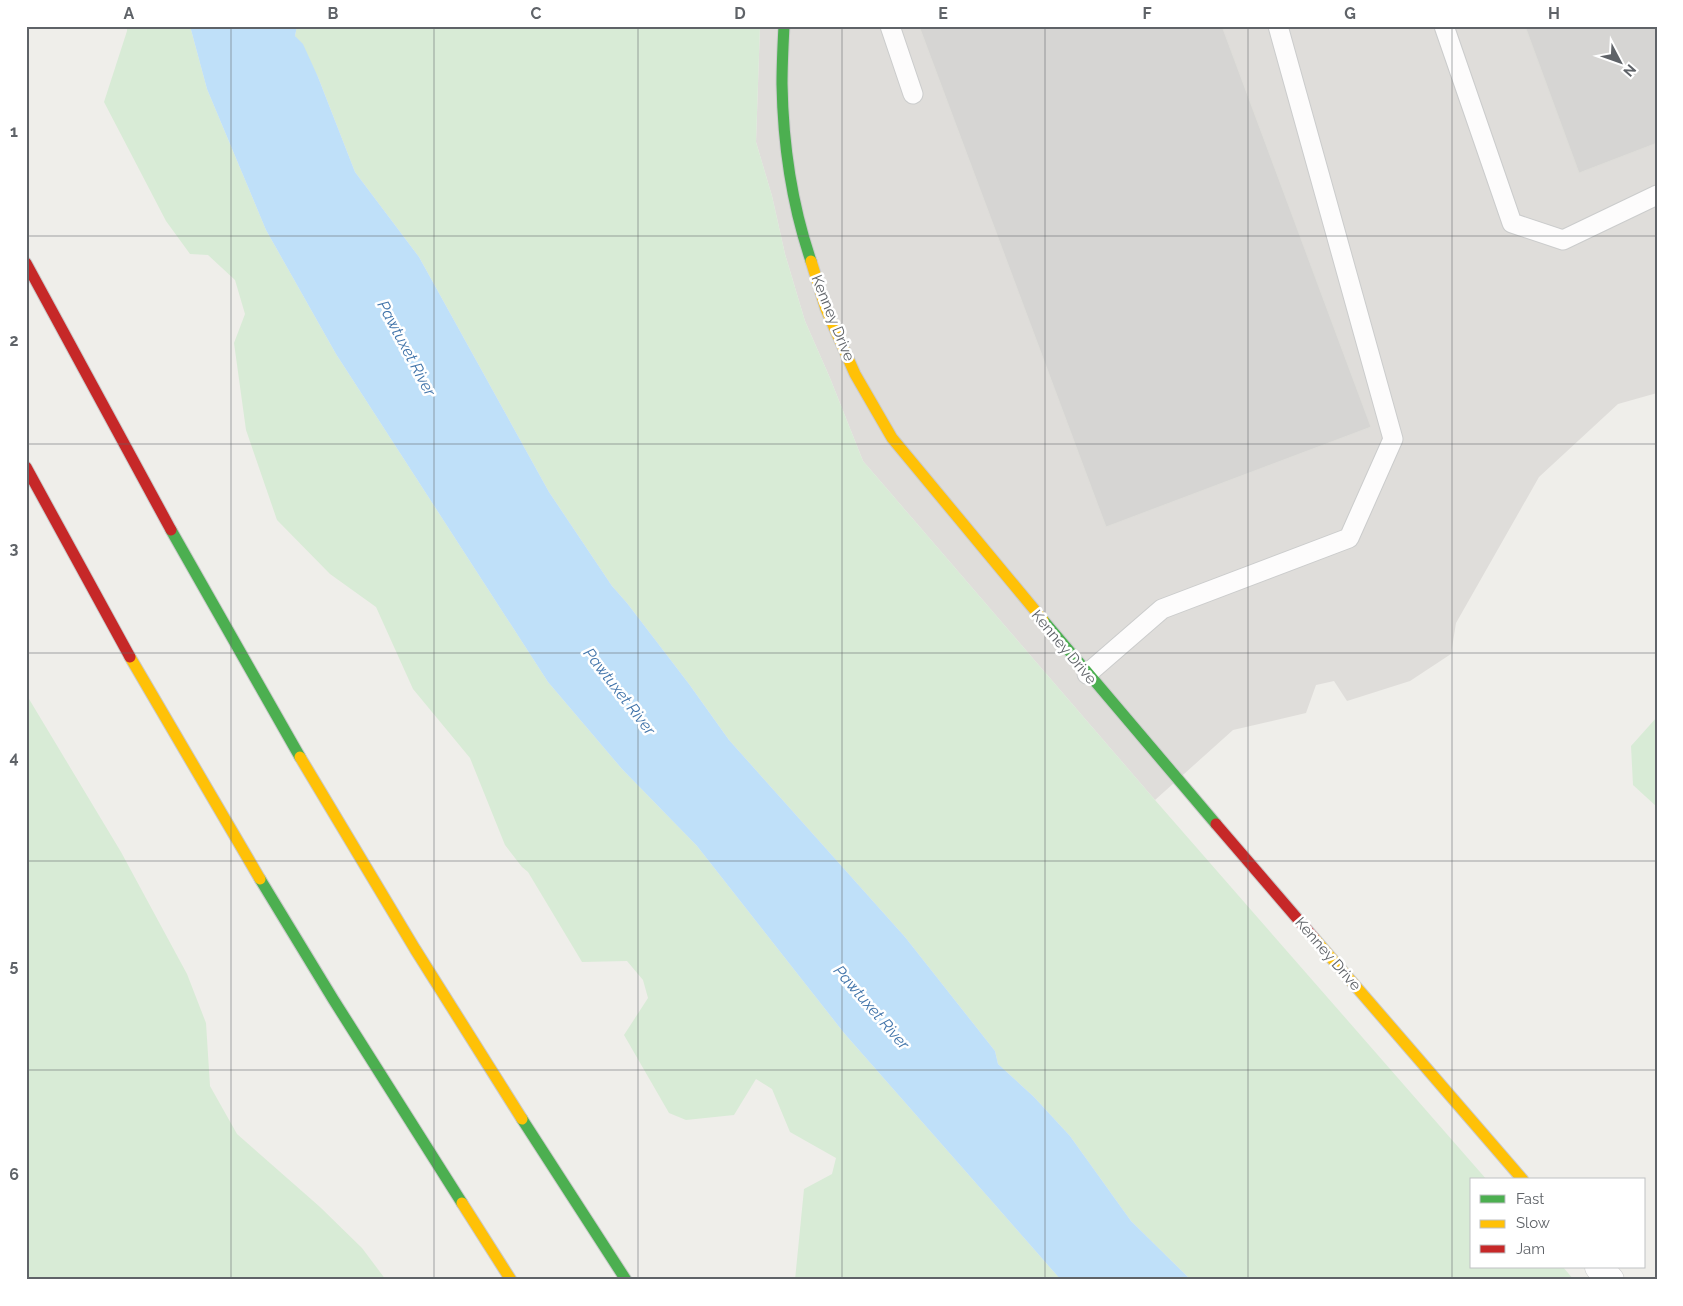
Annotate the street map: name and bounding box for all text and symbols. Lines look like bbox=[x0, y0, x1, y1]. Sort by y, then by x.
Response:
text: A bbox=[124, 4, 135, 23]
text: B bbox=[328, 4, 339, 23]
text: C bbox=[531, 4, 542, 23]
text: D bbox=[734, 4, 746, 23]
text: E bbox=[938, 4, 948, 23]
text: F bbox=[1142, 4, 1152, 23]
text: G bbox=[1344, 4, 1356, 23]
text: H bbox=[1548, 4, 1560, 23]
north arrow bbox=[1596, 38, 1646, 88]
text: N bbox=[1620, 61, 1639, 80]
text: 1 bbox=[10, 122, 18, 141]
street label: Kenney Drive bbox=[808, 272, 859, 364]
water label: Pawtuxet River bbox=[373, 297, 440, 400]
text: 2 bbox=[9, 331, 19, 350]
text: 3 bbox=[10, 539, 19, 558]
street label: Kenney Drive bbox=[1028, 606, 1100, 688]
water label: Pawtuxet River bbox=[580, 644, 660, 739]
text: 4 bbox=[9, 748, 19, 767]
street label: Kenney Drive bbox=[1291, 914, 1365, 995]
text: 5 bbox=[10, 956, 19, 975]
water label: Pawtuxet River bbox=[830, 961, 914, 1054]
text: 6 bbox=[9, 1165, 19, 1184]
legend bbox=[1470, 1178, 1646, 1268]
text: Fast bbox=[1516, 1190, 1544, 1208]
text: Slow bbox=[1516, 1214, 1550, 1232]
text: Jam bbox=[1516, 1240, 1545, 1258]

